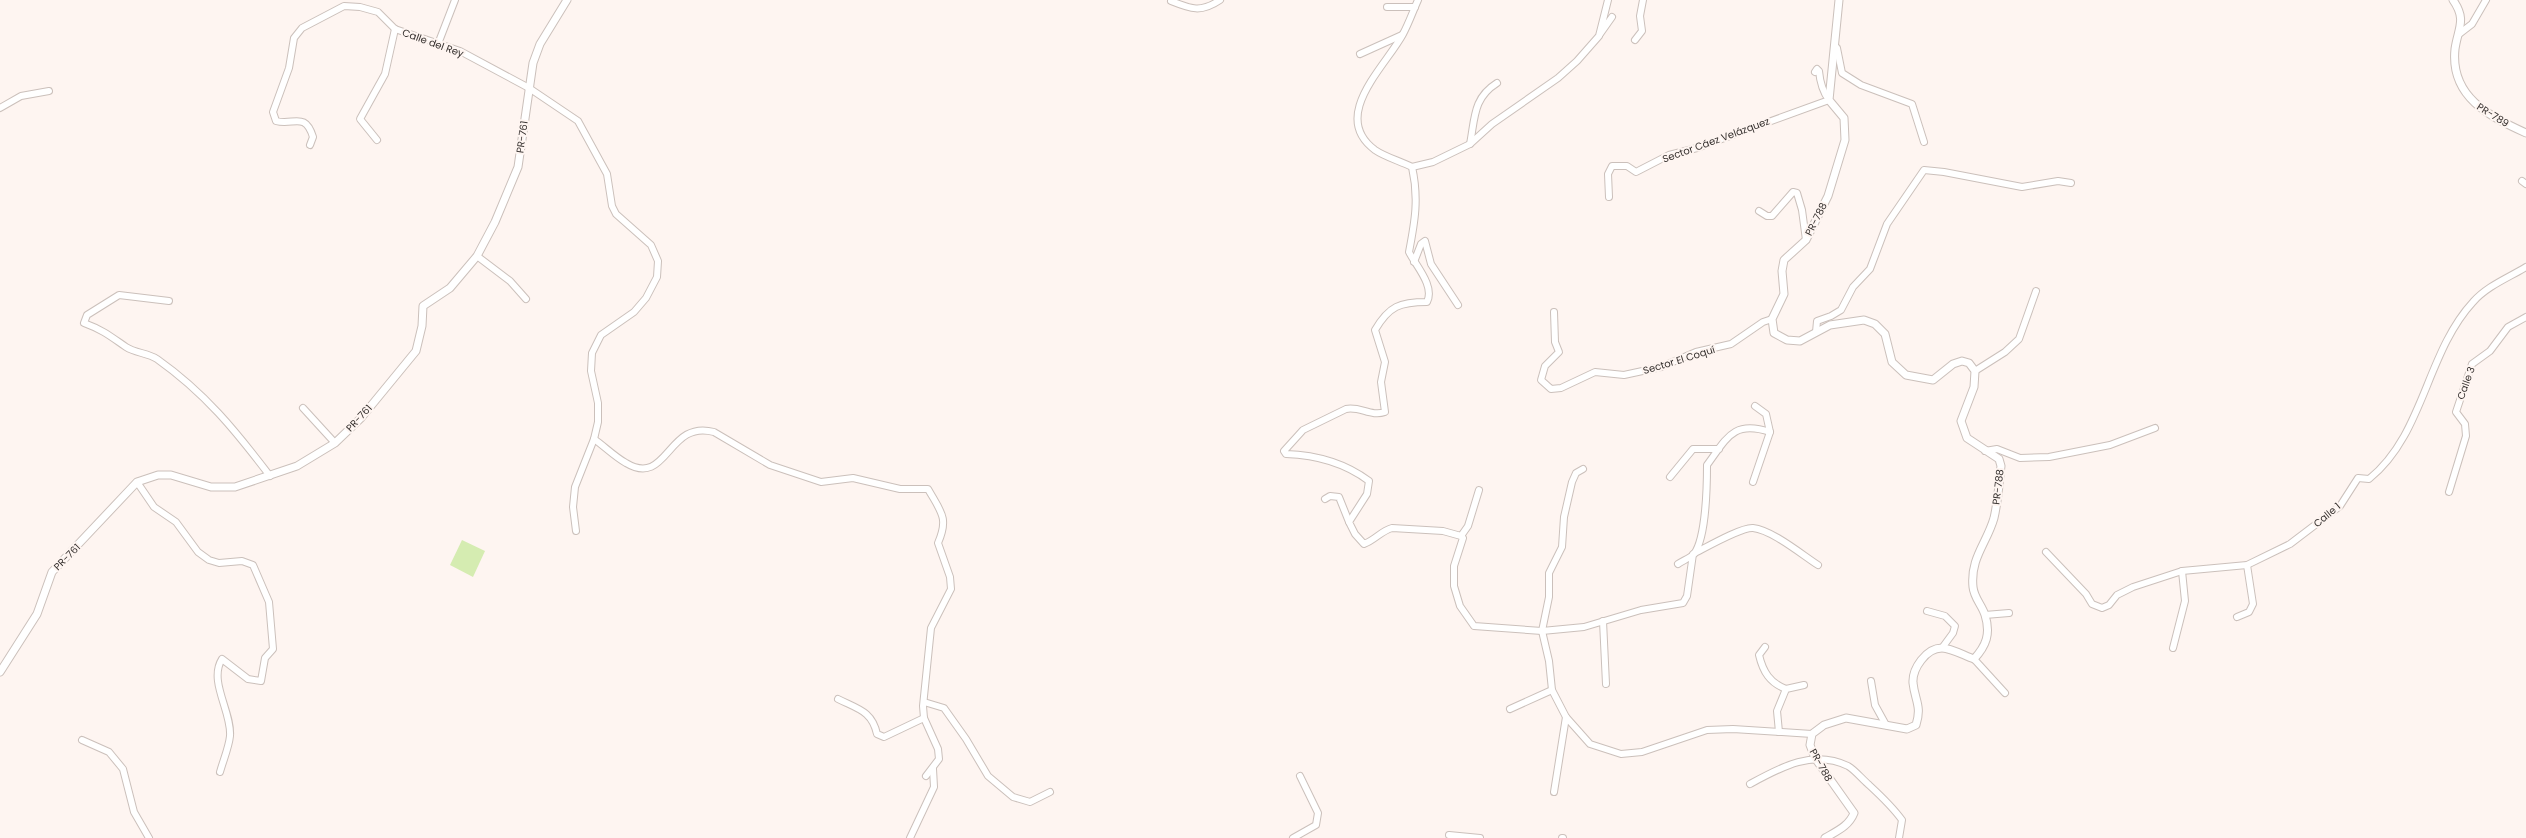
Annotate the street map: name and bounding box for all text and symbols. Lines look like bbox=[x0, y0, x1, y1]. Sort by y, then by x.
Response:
street label: Calle del Rey bbox=[400, 25, 466, 61]
street label: PR-789 bbox=[2474, 99, 2512, 131]
street label: Sector Cáez Velázquez bbox=[1660, 113, 1772, 166]
street label: PR-761 bbox=[512, 120, 532, 154]
street label: PR-788 bbox=[1801, 200, 1831, 238]
street label: Sector El Coquí bbox=[1641, 342, 1717, 378]
street label: Calle 3 bbox=[2453, 364, 2479, 402]
street label: PR-761 bbox=[342, 401, 376, 435]
street label: PR-788 bbox=[1988, 468, 2008, 506]
street label: Calle 1 bbox=[2310, 499, 2344, 531]
street label: PR-761 bbox=[50, 540, 84, 574]
street label: PR-788 bbox=[1806, 746, 1836, 784]

